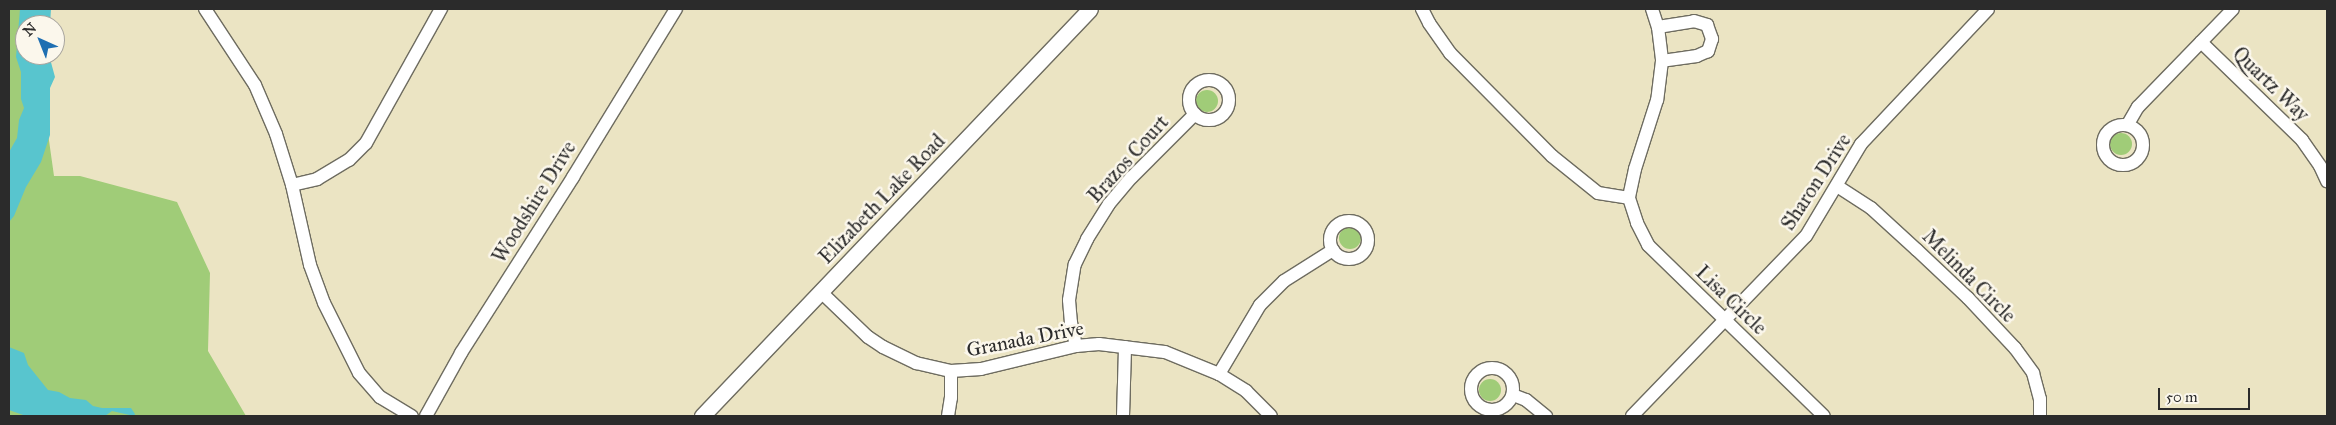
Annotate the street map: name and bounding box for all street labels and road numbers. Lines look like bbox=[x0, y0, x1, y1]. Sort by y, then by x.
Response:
street label: Quartz Way bbox=[2228, 42, 2314, 126]
street label: Brazos Court bbox=[1083, 110, 1173, 208]
street label: Elizabeth Lake Road bbox=[814, 129, 950, 269]
street label: Sharon Drive bbox=[1776, 129, 1856, 235]
street label: Woodshire Drive bbox=[487, 137, 581, 267]
street label: Melinda Circle bbox=[1917, 224, 2021, 328]
street label: Lisa Circle bbox=[1691, 260, 1771, 340]
street label: Granada Drive bbox=[964, 316, 1086, 362]

